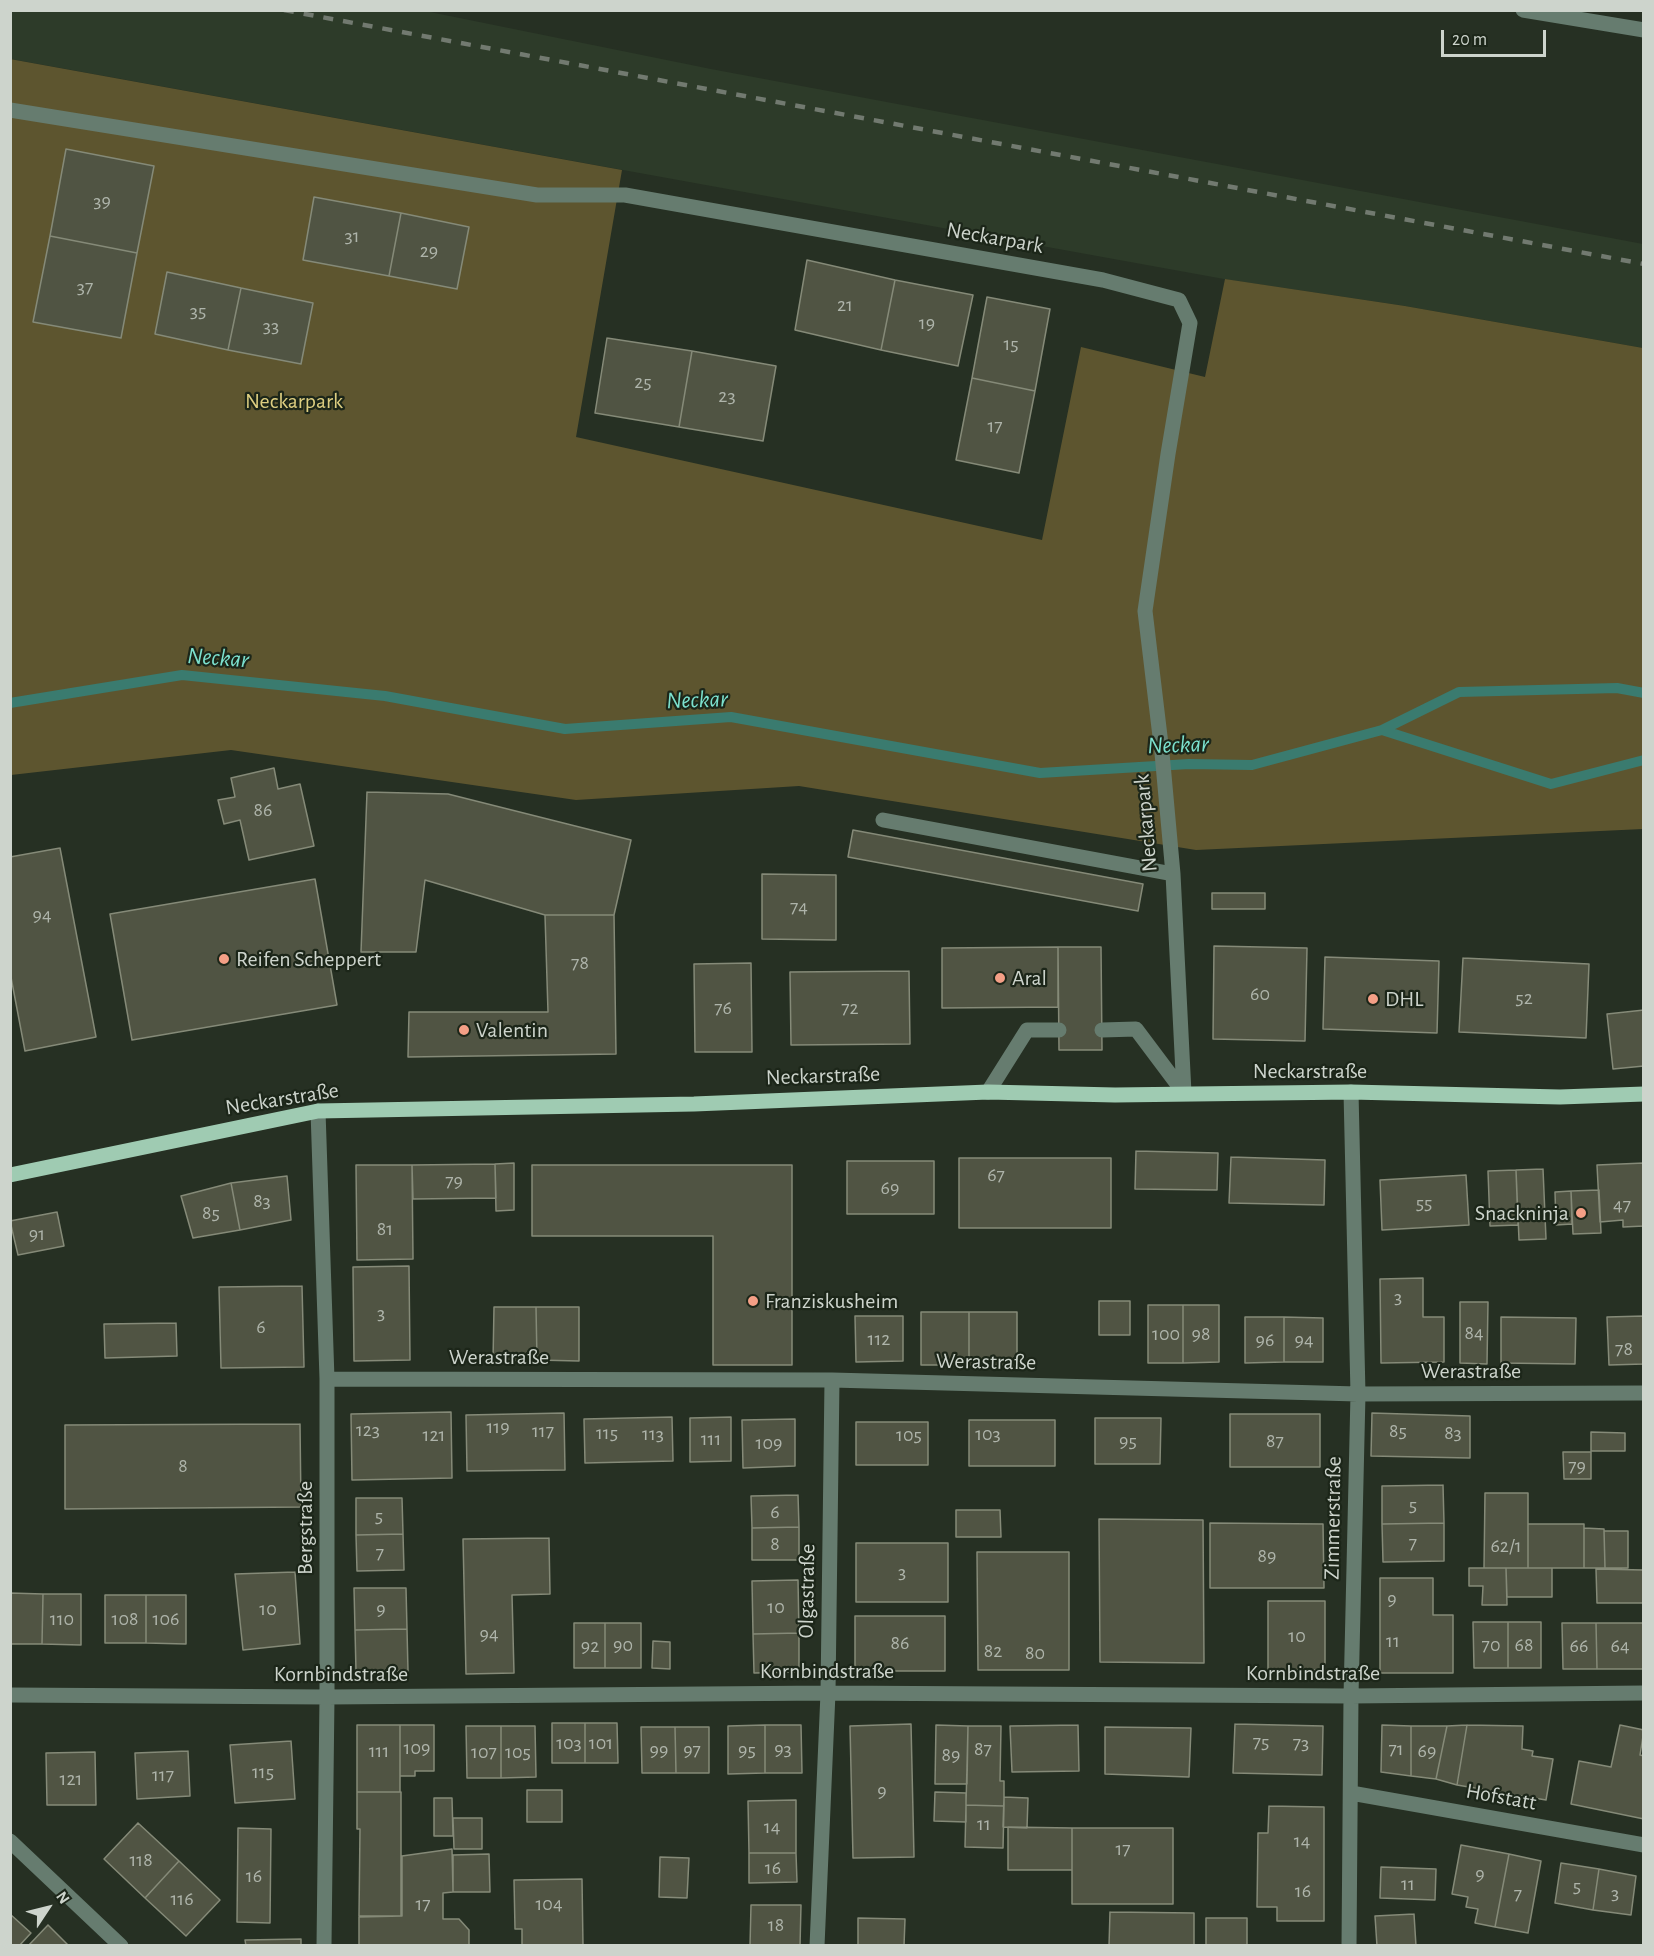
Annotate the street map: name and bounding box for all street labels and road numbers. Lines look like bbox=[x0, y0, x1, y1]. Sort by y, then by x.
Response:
street label: Neckarpark bbox=[944, 216, 1046, 260]
street label: Neckarpark bbox=[1129, 773, 1163, 873]
street label: Neckarstraße bbox=[1253, 1058, 1367, 1084]
street label: Neckarstraße bbox=[765, 1061, 881, 1091]
street label: Neckarstraße bbox=[223, 1077, 341, 1121]
street label: Werastraße bbox=[449, 1344, 549, 1370]
street label: Werastraße bbox=[936, 1348, 1036, 1376]
street label: Werastraße bbox=[1421, 1358, 1521, 1384]
street label: Zimmerstraße bbox=[1319, 1456, 1347, 1580]
street label: Bergstraße bbox=[292, 1481, 318, 1575]
street label: Olgastraße bbox=[793, 1544, 821, 1638]
street label: Kornbindstraße bbox=[760, 1658, 894, 1684]
street label: Kornbindstraße bbox=[1246, 1660, 1380, 1686]
street label: Kornbindstraße bbox=[274, 1661, 408, 1687]
street label: Hofstatt bbox=[1464, 1778, 1538, 1816]

